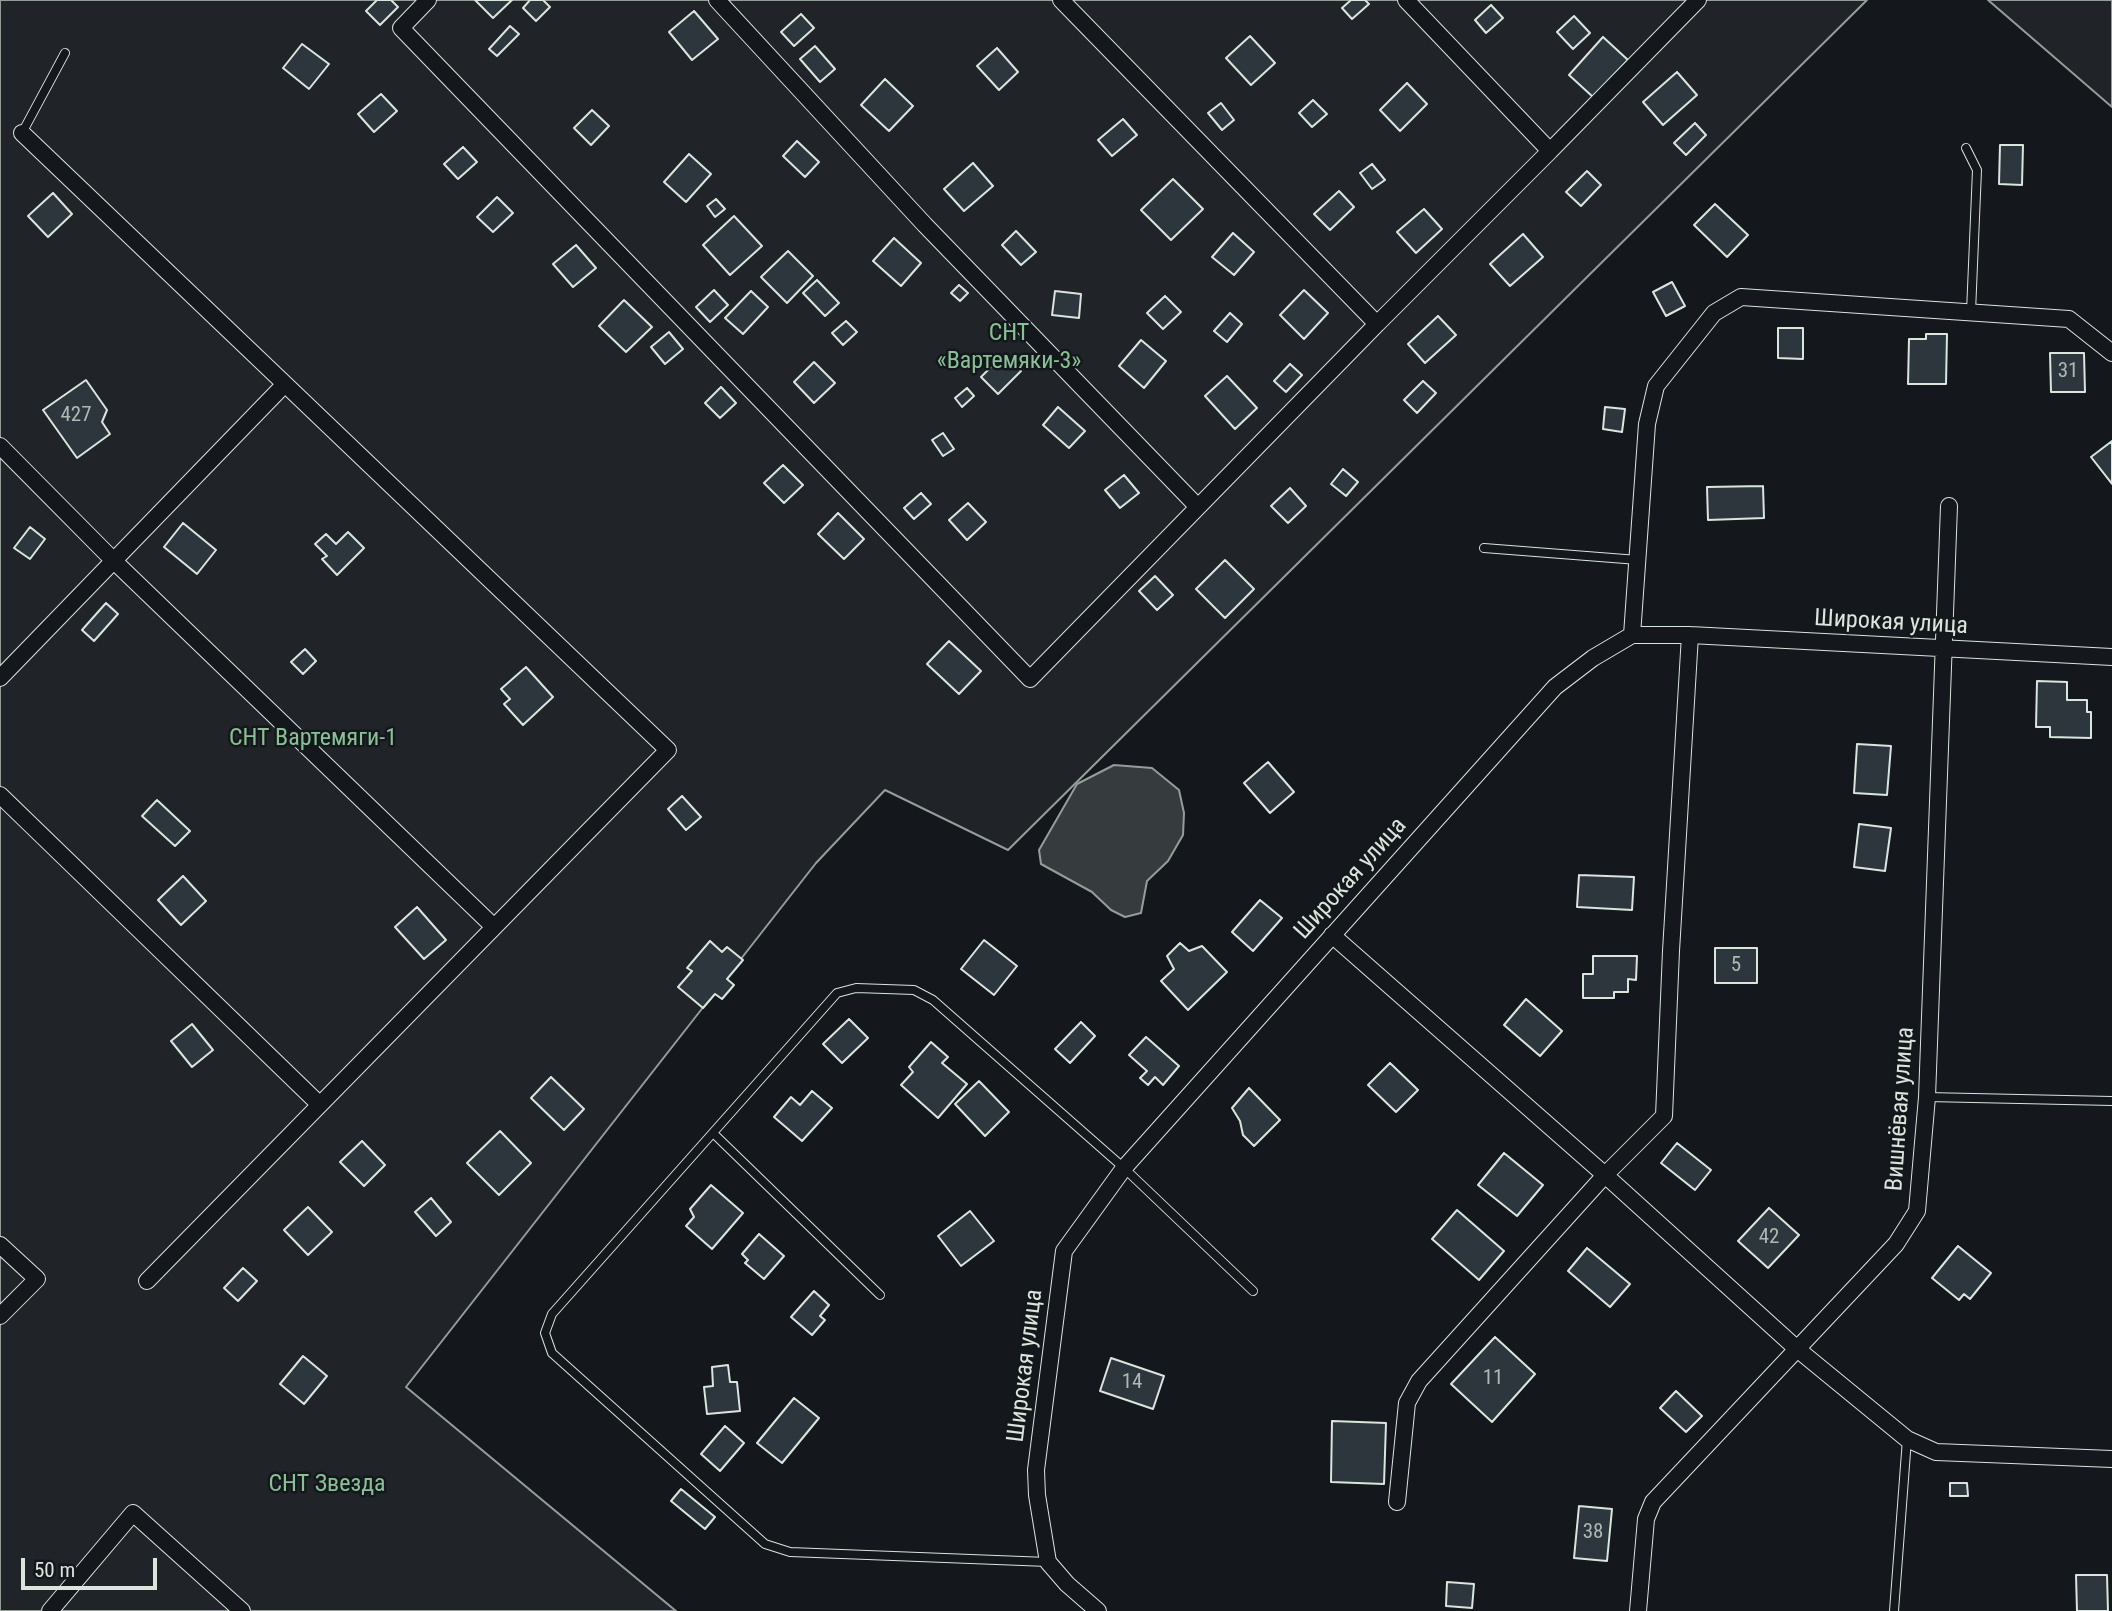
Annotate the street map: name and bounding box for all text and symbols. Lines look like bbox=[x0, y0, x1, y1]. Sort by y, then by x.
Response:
park label: СНТ «Вартемяки-3» bbox=[937, 320, 1081, 376]
house number: 31 bbox=[2058, 359, 2078, 385]
house number: 427 bbox=[60, 403, 92, 429]
street label: Широкая улица bbox=[1813, 605, 1969, 641]
park label: СНТ Вартемяги-1 bbox=[229, 725, 397, 753]
street label: Широкая улица bbox=[1289, 812, 1413, 946]
house number: 5 bbox=[1731, 953, 1741, 979]
street label: Вишнёвая улица bbox=[1881, 1026, 1921, 1192]
house number: 42 bbox=[1759, 1225, 1779, 1251]
street label: Широкая улица bbox=[1002, 1288, 1050, 1444]
house number: 11 bbox=[1483, 1366, 1503, 1392]
house number: 14 bbox=[1122, 1370, 1142, 1396]
park label: СНТ Звезда bbox=[269, 1471, 385, 1499]
house number: 38 bbox=[1583, 1520, 1603, 1546]
scale bar bbox=[24, 1544, 161, 1588]
text: 50 m bbox=[34, 1558, 75, 1582]

